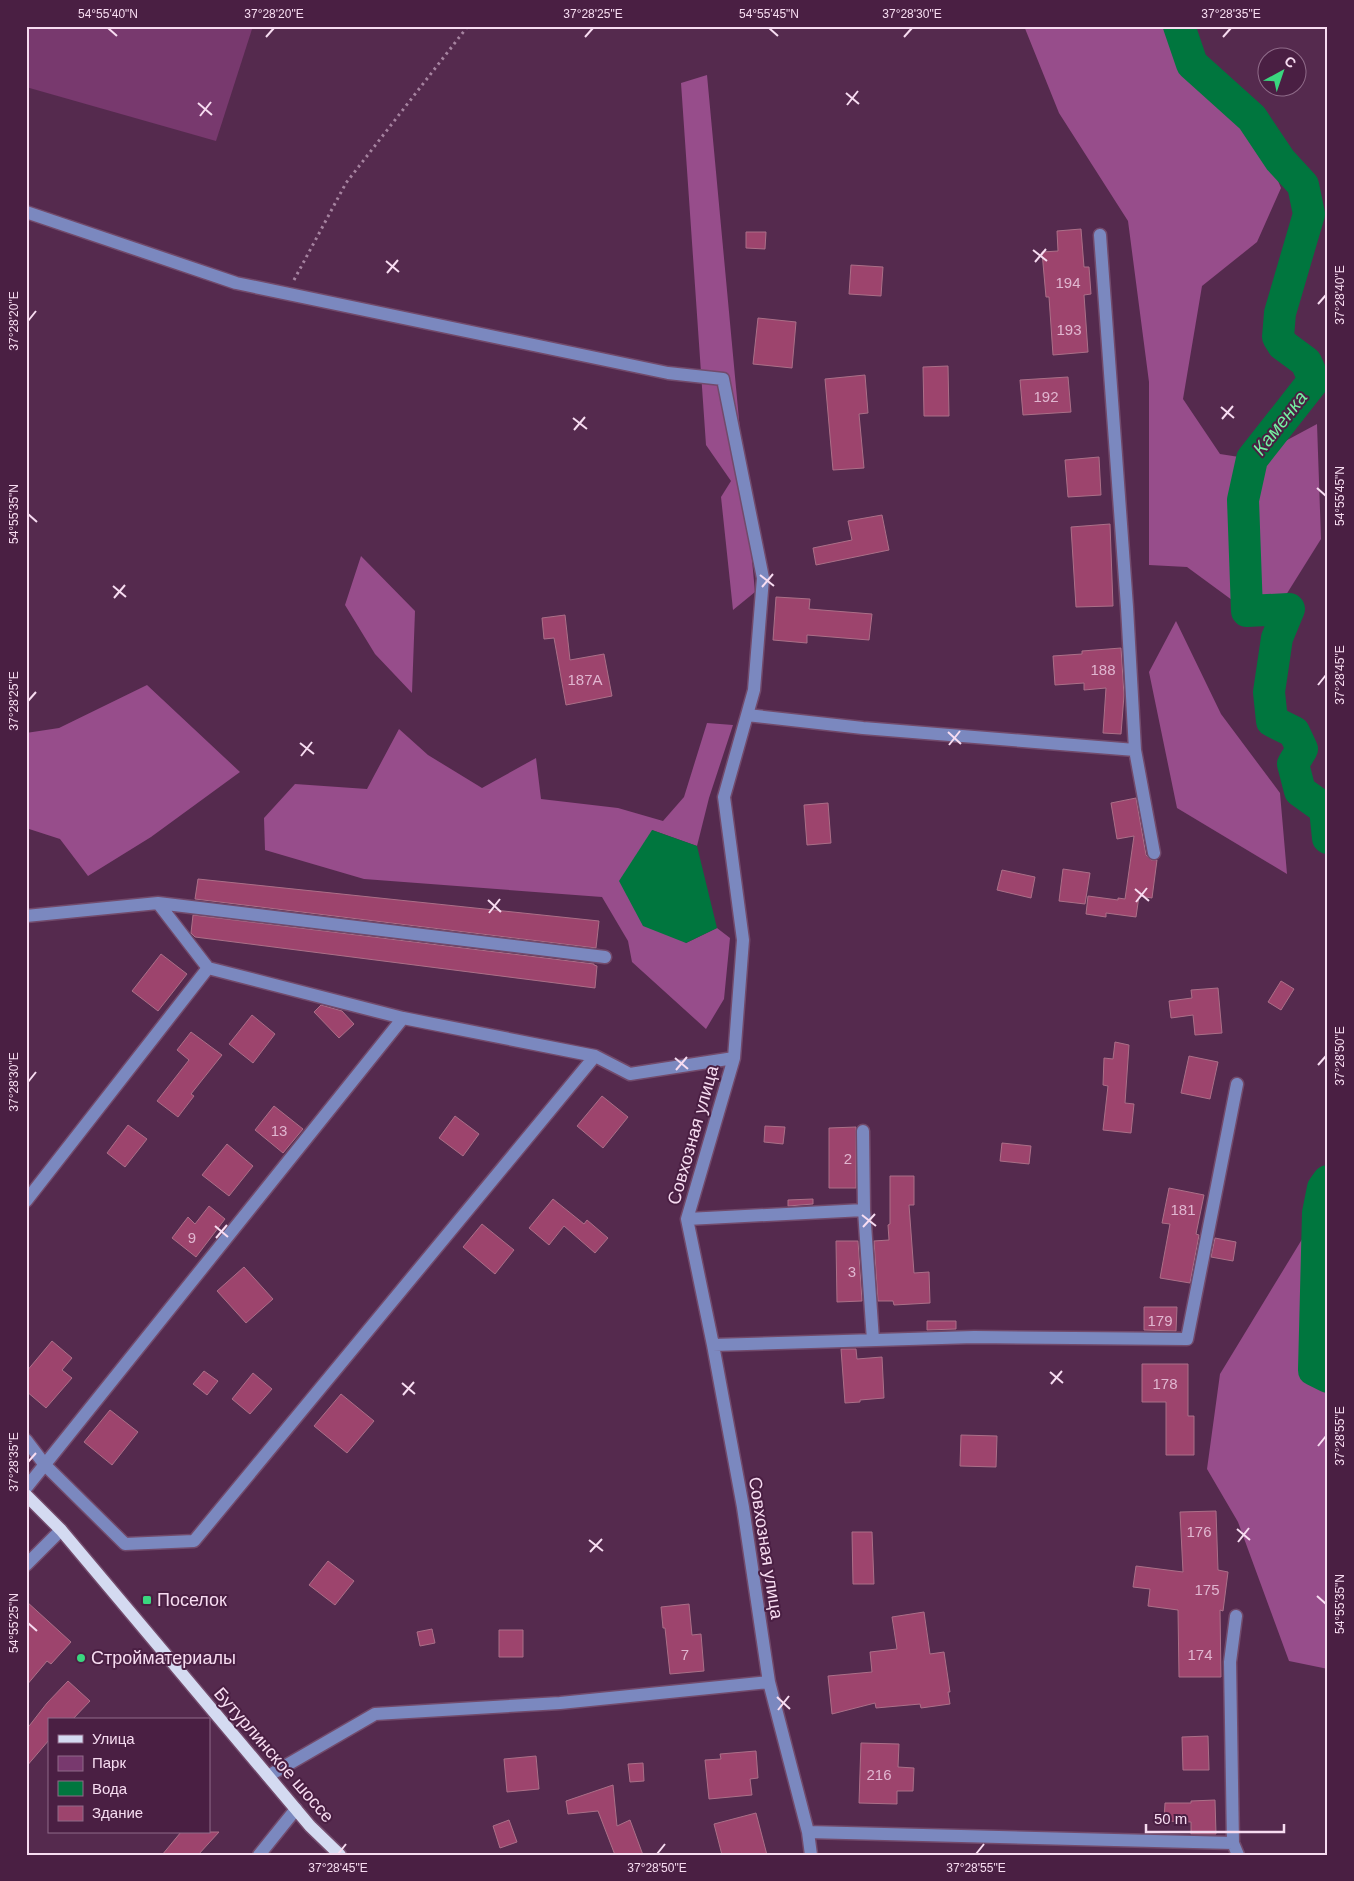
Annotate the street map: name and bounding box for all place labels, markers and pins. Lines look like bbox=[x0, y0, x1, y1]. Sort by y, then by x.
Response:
place label: Поселок bbox=[157, 1590, 227, 1610]
marker: Поселок bbox=[141, 1594, 153, 1606]
place label: Стройматериалы bbox=[91, 1648, 236, 1668]
marker: Стройматериалы bbox=[75, 1652, 87, 1664]

